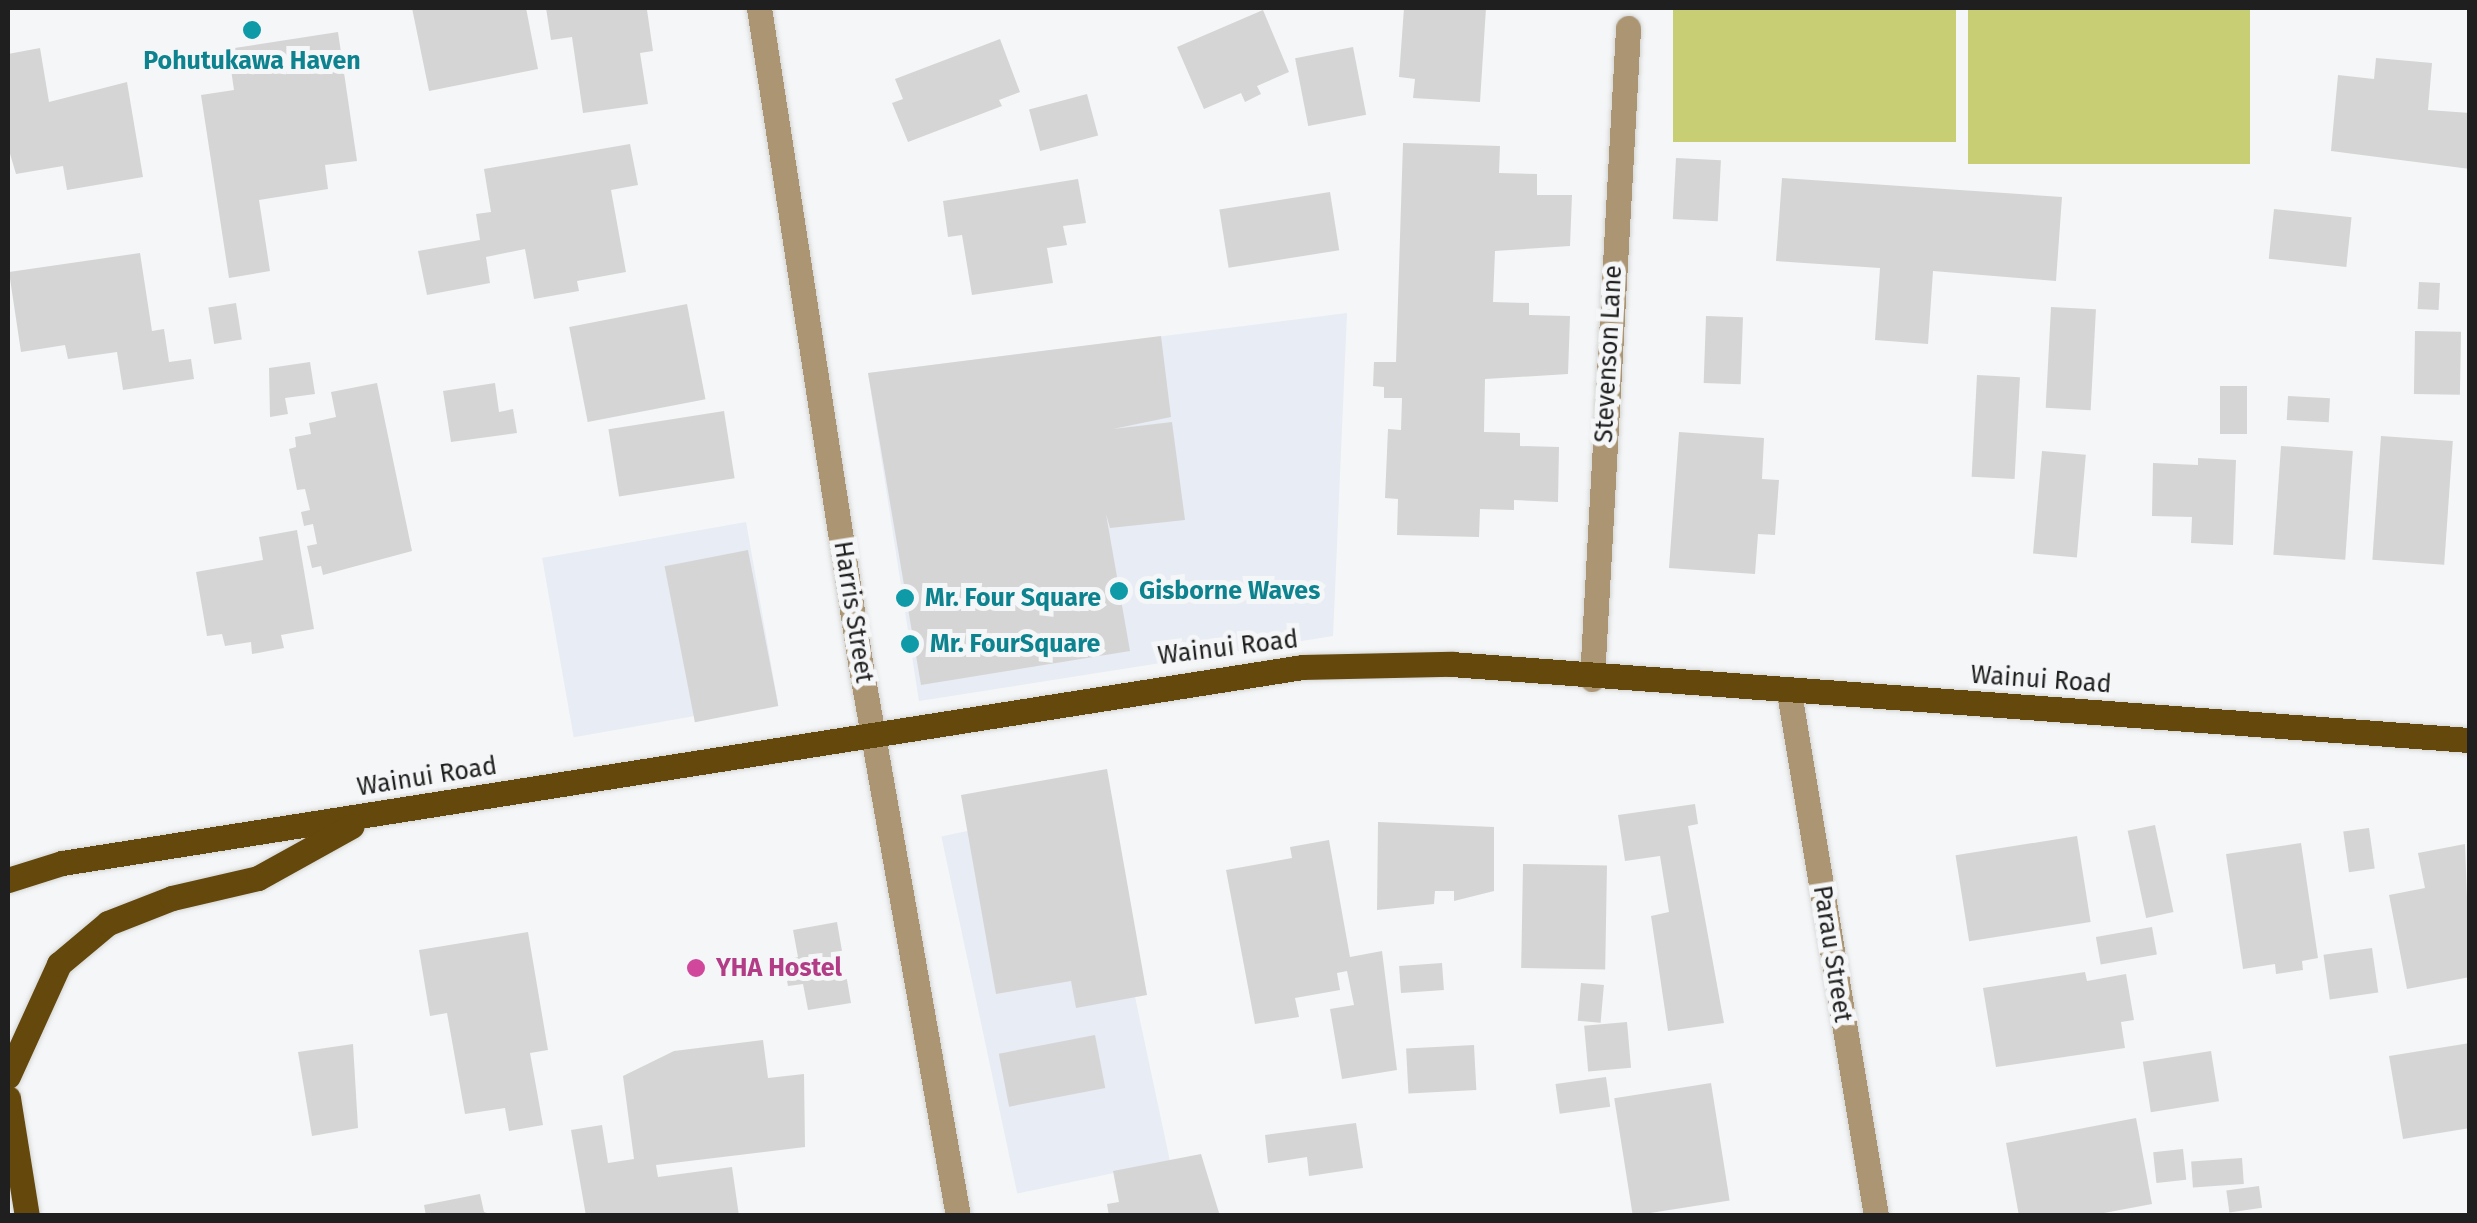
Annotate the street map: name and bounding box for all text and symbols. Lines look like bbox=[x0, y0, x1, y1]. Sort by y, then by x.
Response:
marker: Pohutukawa Haven bbox=[241, 19, 263, 41]
place label: Pohutukawa Haven bbox=[143, 46, 361, 76]
street label: Stevenson Lane bbox=[1589, 264, 1629, 444]
street label: Harris Street bbox=[827, 539, 879, 685]
place label: Gisborne Waves bbox=[1139, 576, 1320, 606]
marker: Gisborne Waves bbox=[1108, 580, 1130, 602]
place label: Mr. Four Square bbox=[925, 583, 1101, 613]
marker: Mr. Four Square bbox=[894, 587, 916, 609]
street label: Wainui Road bbox=[1156, 625, 1300, 671]
place label: Mr. FourSquare bbox=[930, 629, 1100, 659]
marker: Mr. FourSquare bbox=[899, 633, 921, 655]
street label: Wainui Road bbox=[1970, 660, 2112, 700]
street label: Wainui Road bbox=[355, 751, 499, 803]
street label: Parau Street bbox=[1806, 883, 1858, 1025]
place label: YHA Hostel bbox=[716, 953, 842, 983]
marker: YHA Hostel bbox=[685, 957, 707, 979]

